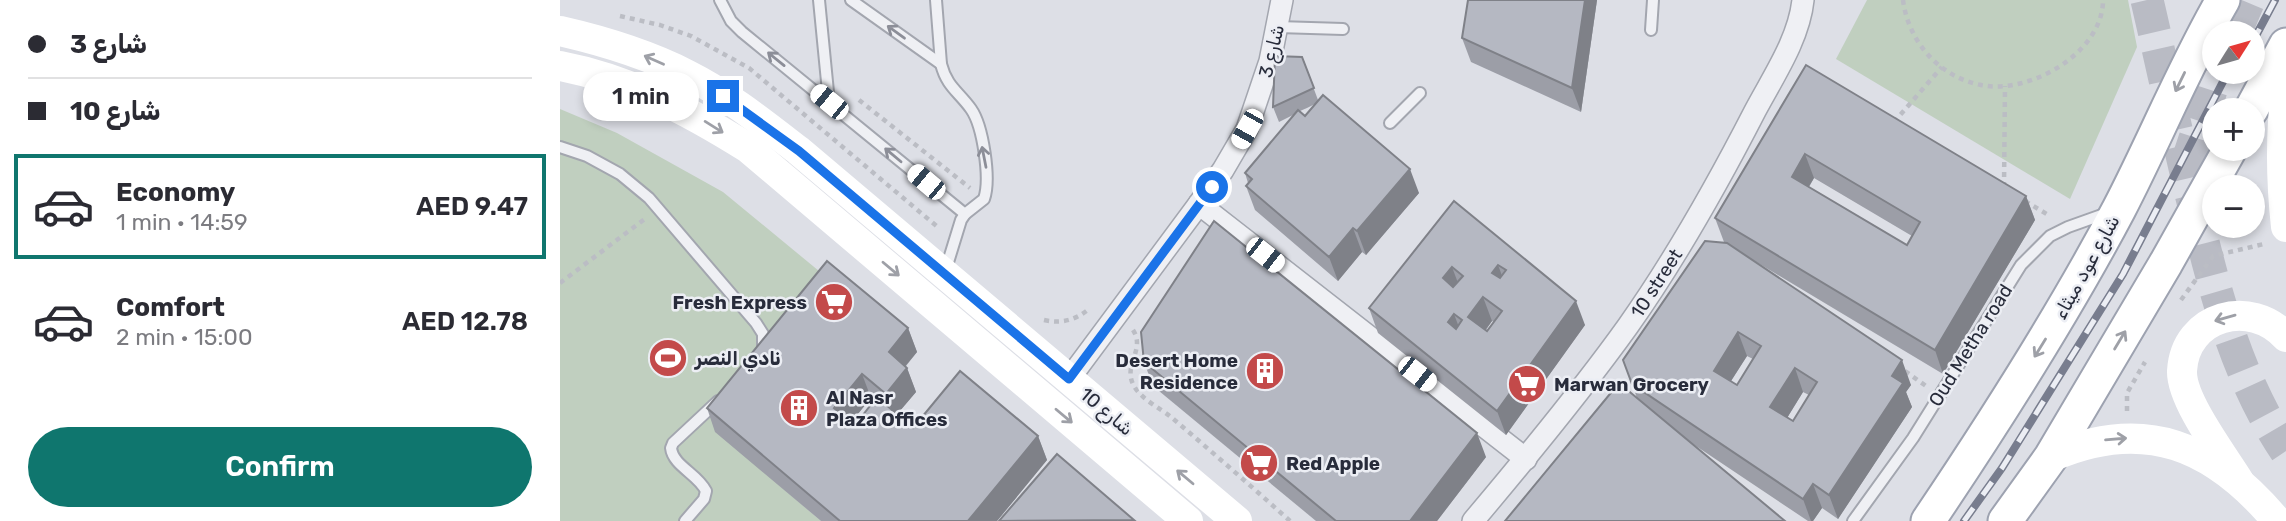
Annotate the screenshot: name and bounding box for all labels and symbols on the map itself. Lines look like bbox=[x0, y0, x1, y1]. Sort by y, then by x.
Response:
north arrow bbox=[2202, 21, 2264, 84]
street label: شارع 3 bbox=[1254, 22, 1291, 81]
one-way arrow bbox=[887, 25, 906, 39]
one-way arrow bbox=[767, 51, 785, 67]
one-way arrow bbox=[644, 53, 665, 66]
one-way arrow bbox=[2173, 71, 2186, 92]
callout: 1 min bbox=[583, 72, 698, 120]
route end bbox=[707, 80, 739, 112]
car bbox=[807, 81, 852, 123]
car bbox=[1228, 106, 1267, 152]
one-way arrow bbox=[703, 120, 723, 134]
one-way arrow bbox=[977, 146, 990, 169]
one-way arrow bbox=[885, 147, 903, 163]
car bbox=[904, 160, 949, 204]
route start bbox=[1196, 171, 1228, 203]
street label: شارع عود ميثاء bbox=[2048, 211, 2126, 324]
car bbox=[1242, 234, 1289, 276]
street label: 10 street bbox=[1626, 244, 1688, 322]
one-way arrow bbox=[881, 261, 899, 277]
street label: Oud Metha road bbox=[1924, 280, 2017, 411]
supermarket icon: Fresh Express bbox=[813, 281, 855, 323]
place label: Fresh Express bbox=[673, 291, 807, 314]
one-way arrow bbox=[2214, 313, 2236, 326]
one-way arrow bbox=[2113, 330, 2127, 350]
sports icon: نادي النصر bbox=[647, 337, 689, 379]
one-way arrow bbox=[2033, 338, 2047, 358]
place label: نادي النصر bbox=[694, 347, 781, 372]
place label: Desert Home Residence bbox=[1115, 349, 1238, 394]
building icon: Desert Home Residence bbox=[1244, 350, 1286, 392]
car bbox=[1394, 353, 1441, 395]
supermarket icon: Marwan Grocery bbox=[1506, 363, 1548, 405]
place label: Marwan Grocery bbox=[1554, 373, 1710, 396]
street label: شارع 10 bbox=[1074, 382, 1138, 442]
place label: Al Nasr Plaza Offices bbox=[826, 386, 948, 431]
building icon: Al Nasr Plaza Offices bbox=[778, 387, 820, 429]
one-way arrow bbox=[1055, 408, 1073, 424]
one-way arrow bbox=[2104, 432, 2127, 445]
supermarket icon: Red Apple bbox=[1238, 442, 1280, 484]
place label: Red Apple bbox=[1286, 452, 1380, 475]
one-way arrow bbox=[1176, 469, 1194, 485]

